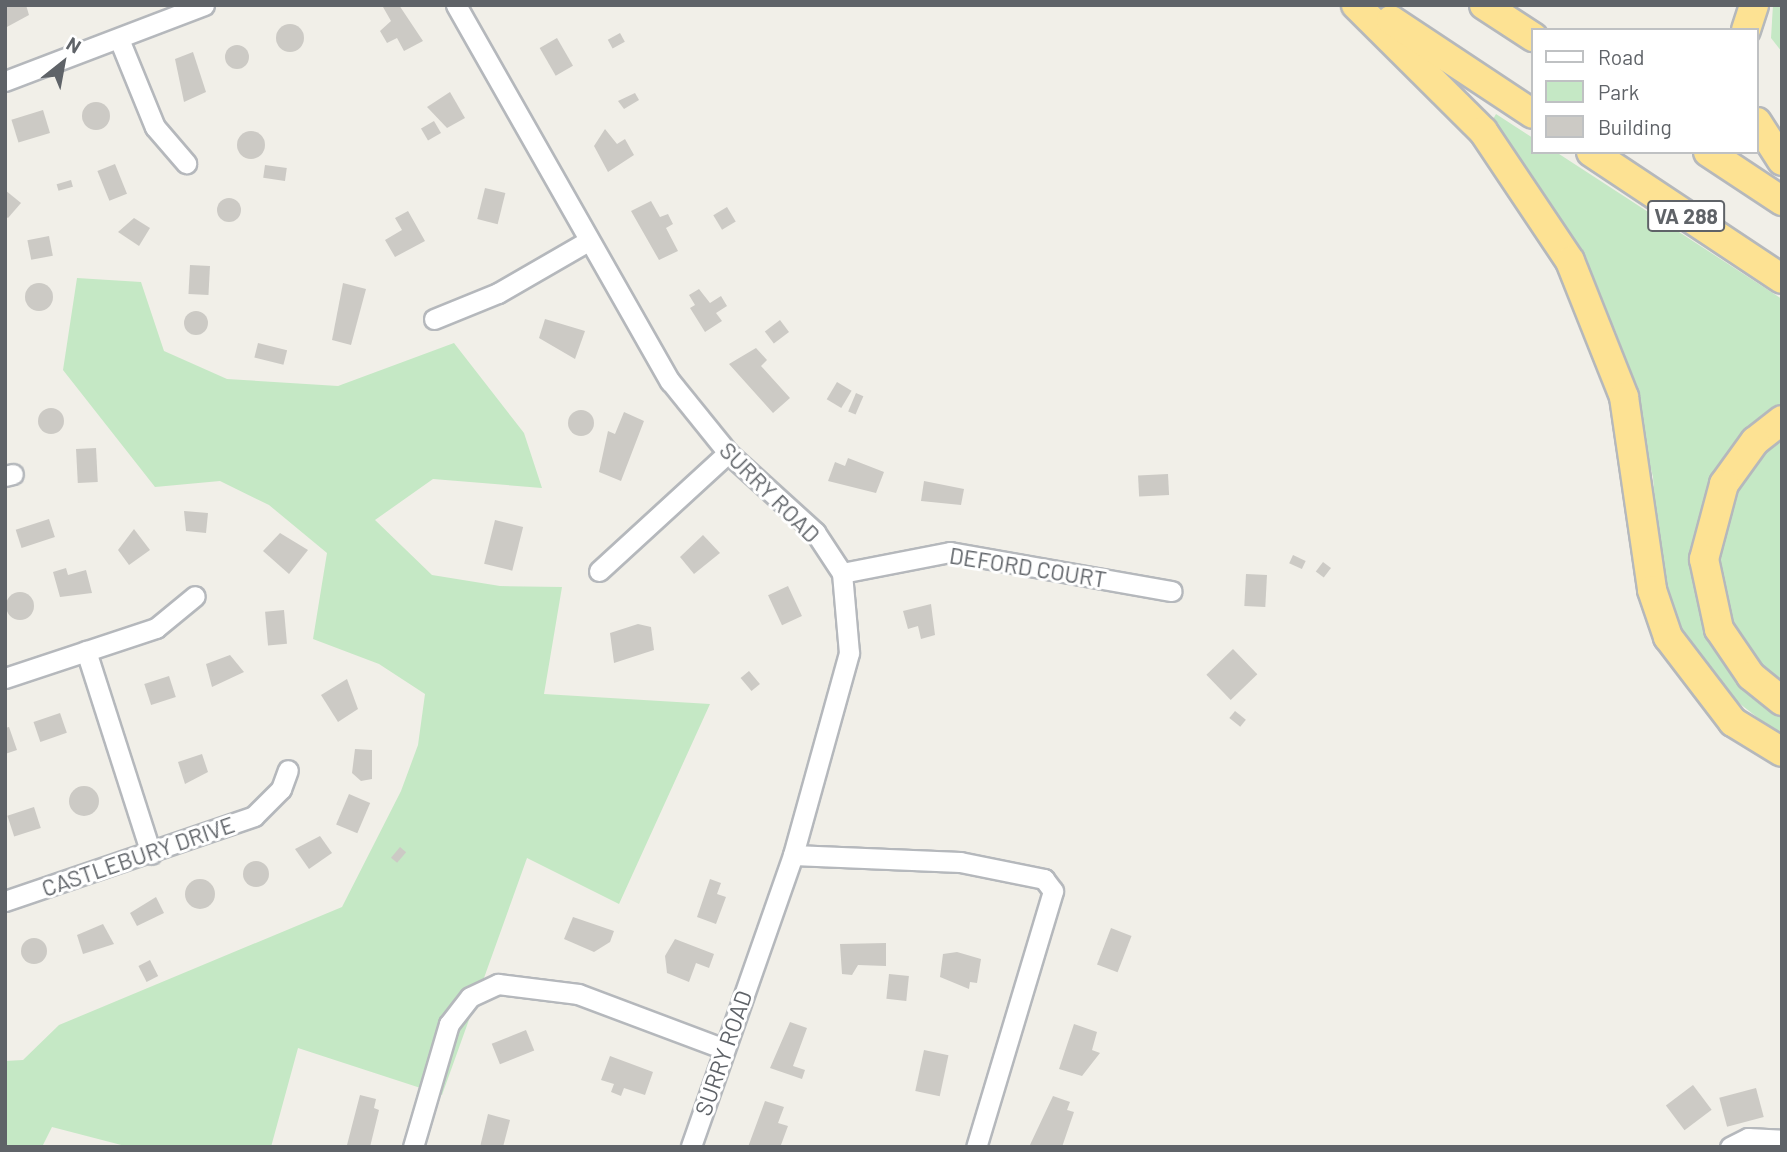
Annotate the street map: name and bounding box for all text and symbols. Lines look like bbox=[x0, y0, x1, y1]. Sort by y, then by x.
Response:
north arrow bbox=[28, 28, 98, 98]
legend bbox=[1532, 28, 1759, 154]
text: N bbox=[63, 31, 85, 58]
text: Road bbox=[1598, 44, 1644, 69]
text: Park bbox=[1598, 79, 1639, 104]
text: Building bbox=[1598, 114, 1672, 139]
road number: VA 288 bbox=[1646, 198, 1726, 234]
street label: SURRY ROAD bbox=[714, 436, 826, 548]
street label: DEFORD COURT bbox=[948, 541, 1108, 593]
street label: CASTLEBURY DRIVE bbox=[38, 810, 238, 902]
street label: SURRY ROAD bbox=[689, 987, 757, 1119]

